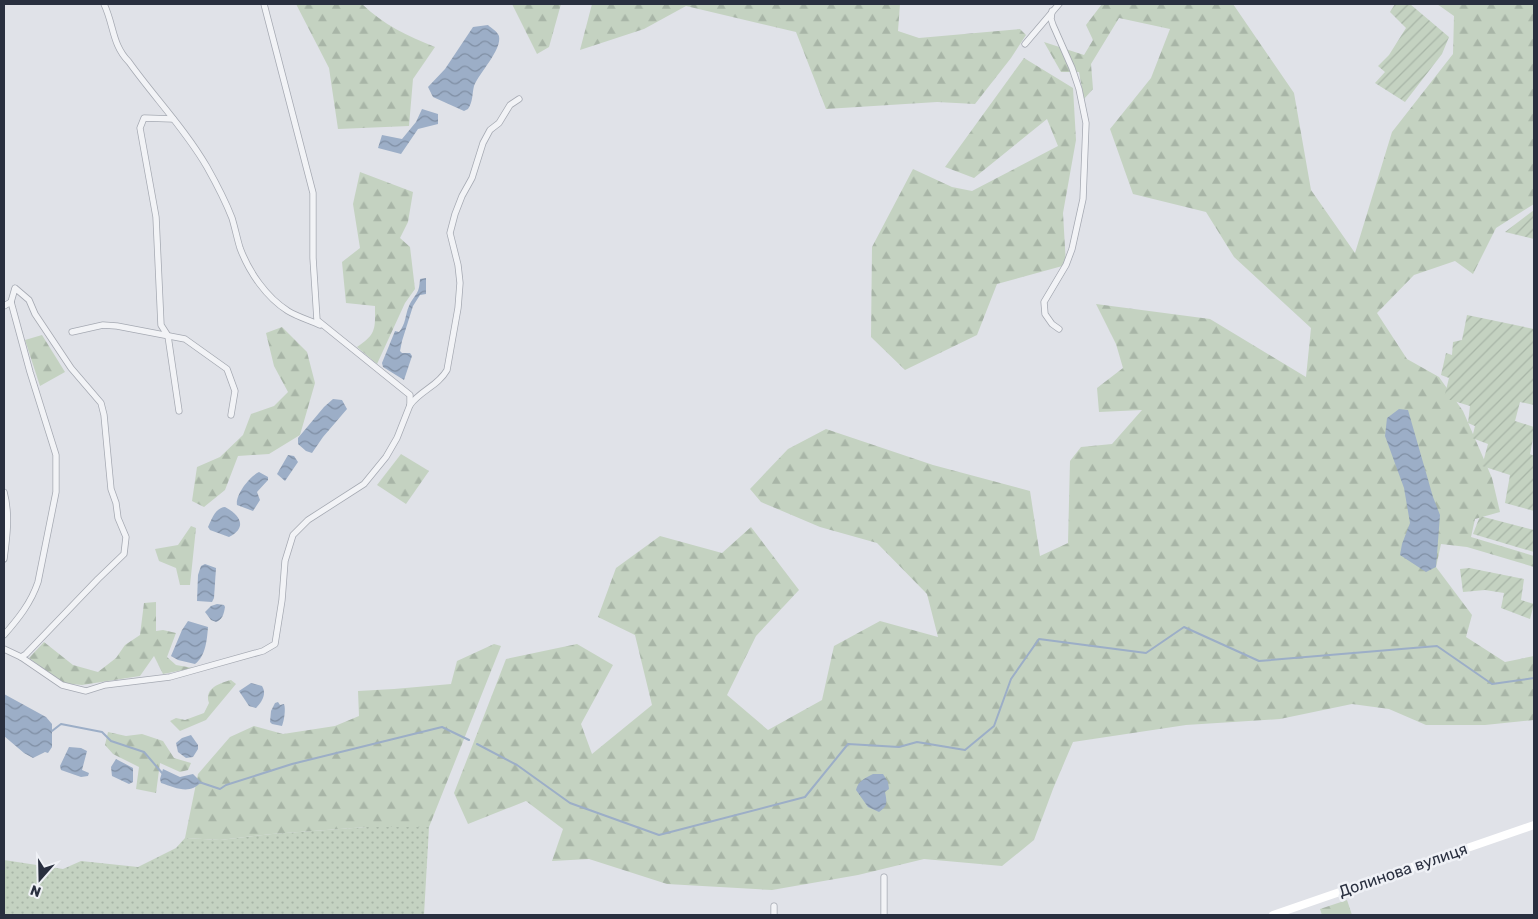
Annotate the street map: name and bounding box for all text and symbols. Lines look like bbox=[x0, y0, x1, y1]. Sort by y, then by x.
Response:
street label: Долинова вулиця bbox=[1336, 839, 1470, 901]
north arrow bbox=[15, 854, 65, 904]
text: N bbox=[28, 881, 43, 900]

